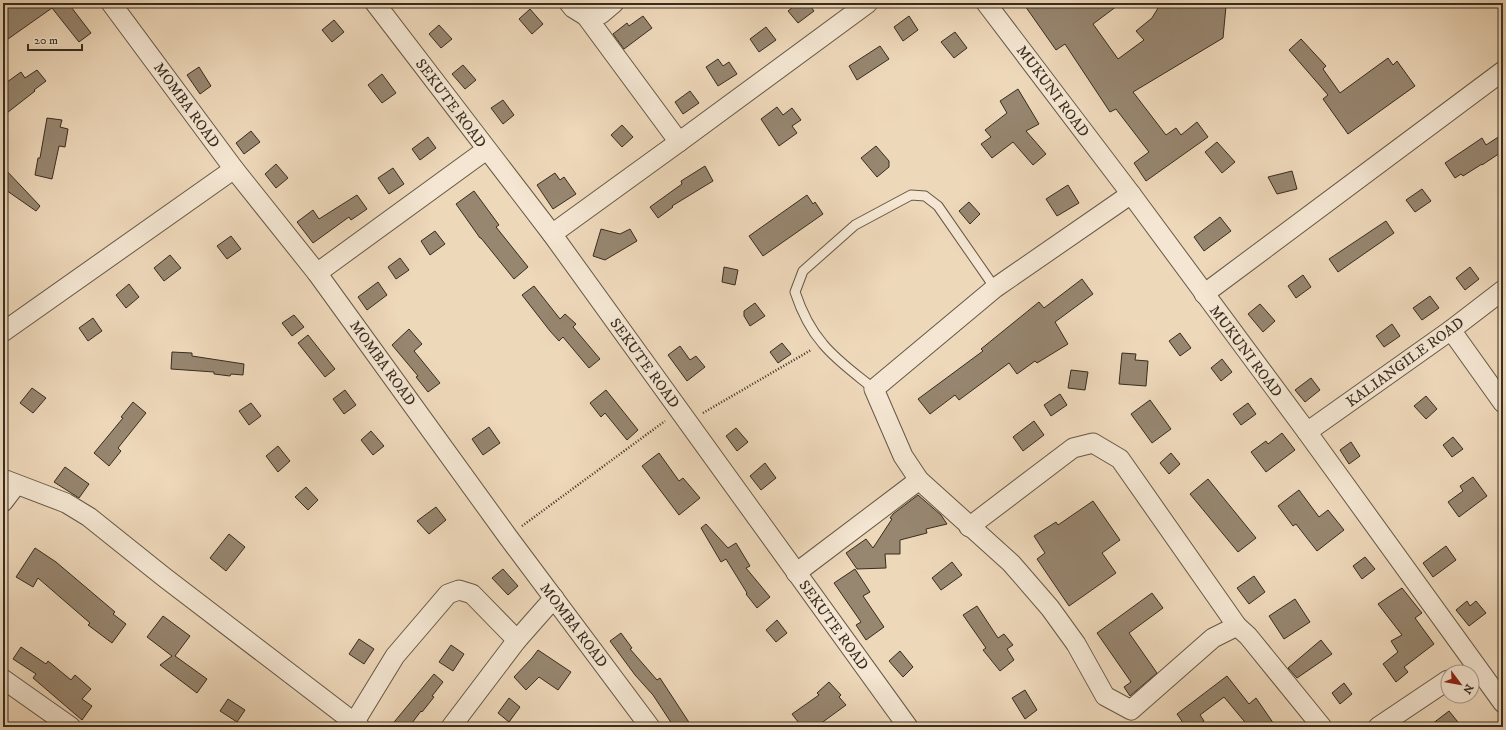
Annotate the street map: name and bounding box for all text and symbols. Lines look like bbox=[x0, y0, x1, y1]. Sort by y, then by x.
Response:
scale bar bbox=[28, 26, 82, 52]
text: 20 m bbox=[34, 33, 58, 48]
street label: MUKUNI ROAD bbox=[1012, 42, 1093, 141]
street label: SEKUTE ROAD bbox=[411, 55, 490, 152]
street label: MOMBA ROAD bbox=[149, 59, 224, 152]
street label: MUKUNI ROAD bbox=[1205, 302, 1286, 401]
street label: KALIANGILE ROAD bbox=[1343, 313, 1468, 412]
street label: SEKUTE ROAD bbox=[606, 315, 684, 412]
street label: MOMBA ROAD bbox=[345, 317, 420, 410]
street label: SEKUTE ROAD bbox=[795, 577, 873, 674]
street label: MOMBA ROAD bbox=[536, 579, 612, 671]
north arrow bbox=[1440, 664, 1480, 704]
text: N bbox=[1459, 681, 1476, 696]

